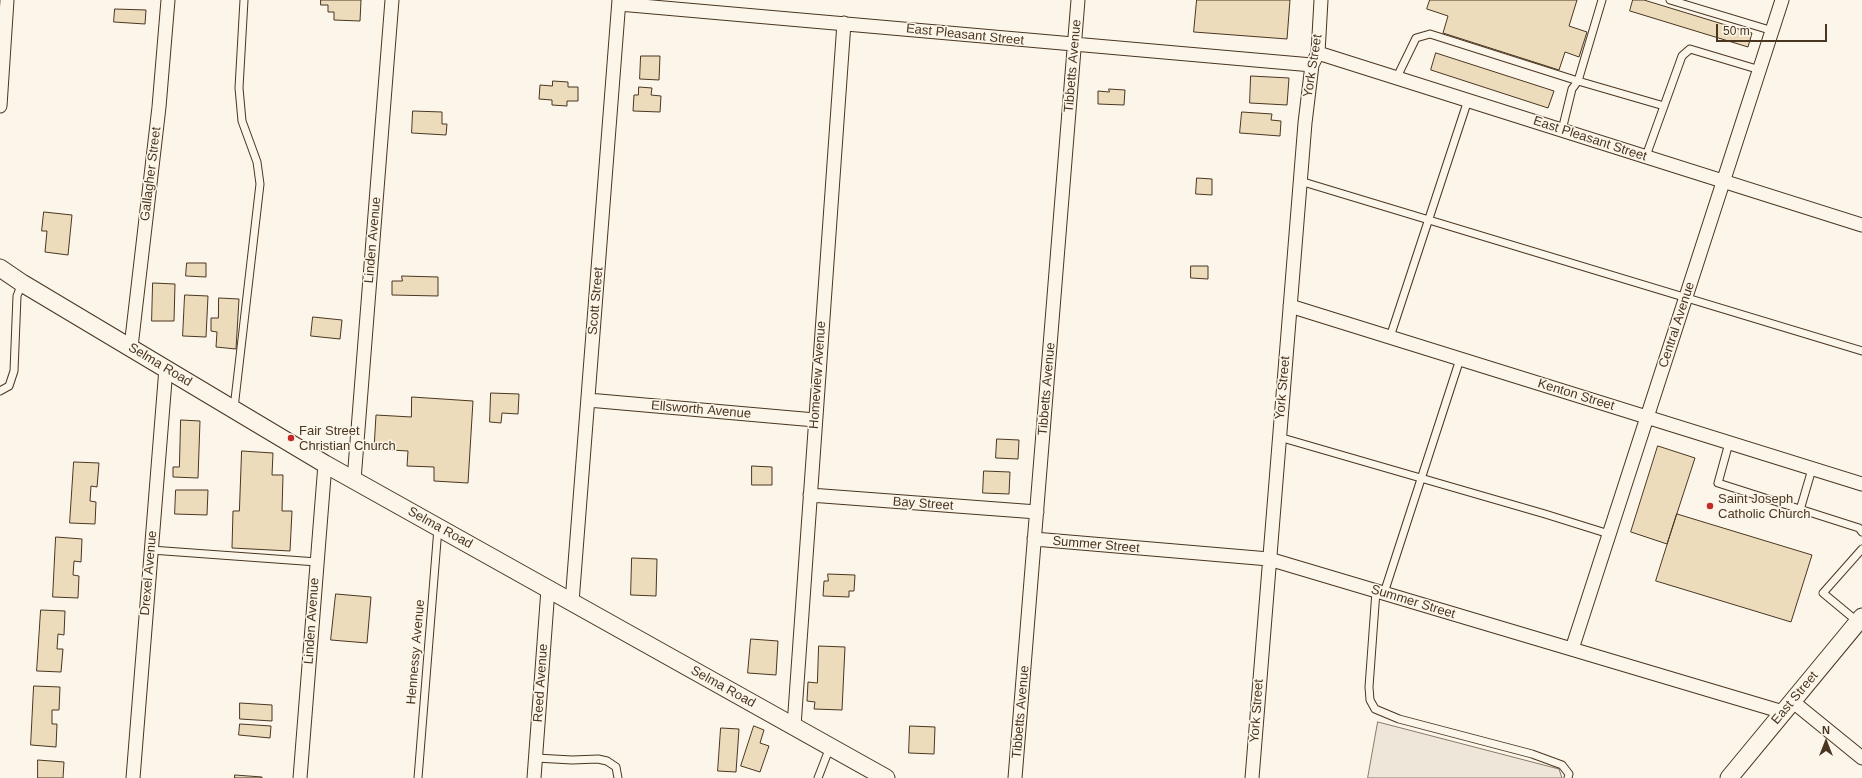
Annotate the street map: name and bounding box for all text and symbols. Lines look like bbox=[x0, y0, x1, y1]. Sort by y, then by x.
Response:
scale bar bbox=[1718, 16, 1829, 42]
street label: Tibbetts Avenue bbox=[1061, 19, 1085, 113]
street label: East Pleasant Street bbox=[905, 21, 1025, 49]
text: 50 m bbox=[1723, 24, 1750, 38]
street label: York Street bbox=[1300, 33, 1326, 99]
street label: East Pleasant Street bbox=[1531, 113, 1649, 165]
street label: Gallagher Street bbox=[137, 126, 165, 222]
street label: Linden Avenue bbox=[361, 196, 385, 284]
street label: Scott Street bbox=[585, 266, 607, 336]
street label: Central Avenue bbox=[1656, 280, 1698, 370]
street label: Homeview Avenue bbox=[806, 321, 830, 429]
street label: Selma Road bbox=[125, 340, 195, 390]
street label: Tibbetts Avenue bbox=[1035, 342, 1059, 436]
street label: York Street bbox=[1272, 356, 1294, 420]
street label: Kenton Street bbox=[1536, 376, 1616, 414]
street label: Ellsworth Avenue bbox=[650, 398, 752, 422]
place label: Fair Street Christian Church bbox=[299, 423, 396, 454]
marker: Fair Street Christian Church bbox=[286, 433, 296, 443]
place label: Saint Joseph Catholic Church bbox=[1718, 491, 1810, 522]
street label: Bay Street bbox=[892, 494, 954, 514]
marker: Saint Joseph Catholic Church bbox=[1705, 501, 1715, 511]
street label: Selma Road bbox=[405, 504, 475, 552]
street label: Drexel Avenue bbox=[138, 530, 160, 616]
street label: Summer Street bbox=[1052, 533, 1140, 557]
street label: Linden Avenue bbox=[301, 577, 323, 665]
street label: Summer Street bbox=[1369, 582, 1457, 622]
street label: Hennessy Avenue bbox=[404, 599, 428, 705]
street label: Reed Avenue bbox=[530, 643, 552, 723]
street label: Selma Road bbox=[688, 663, 758, 711]
street label: Tibbetts Avenue bbox=[1009, 665, 1033, 759]
street label: East Street bbox=[1768, 668, 1822, 728]
street label: York Street bbox=[1247, 679, 1267, 743]
north arrow bbox=[1806, 722, 1846, 762]
text: N bbox=[1822, 724, 1830, 736]

